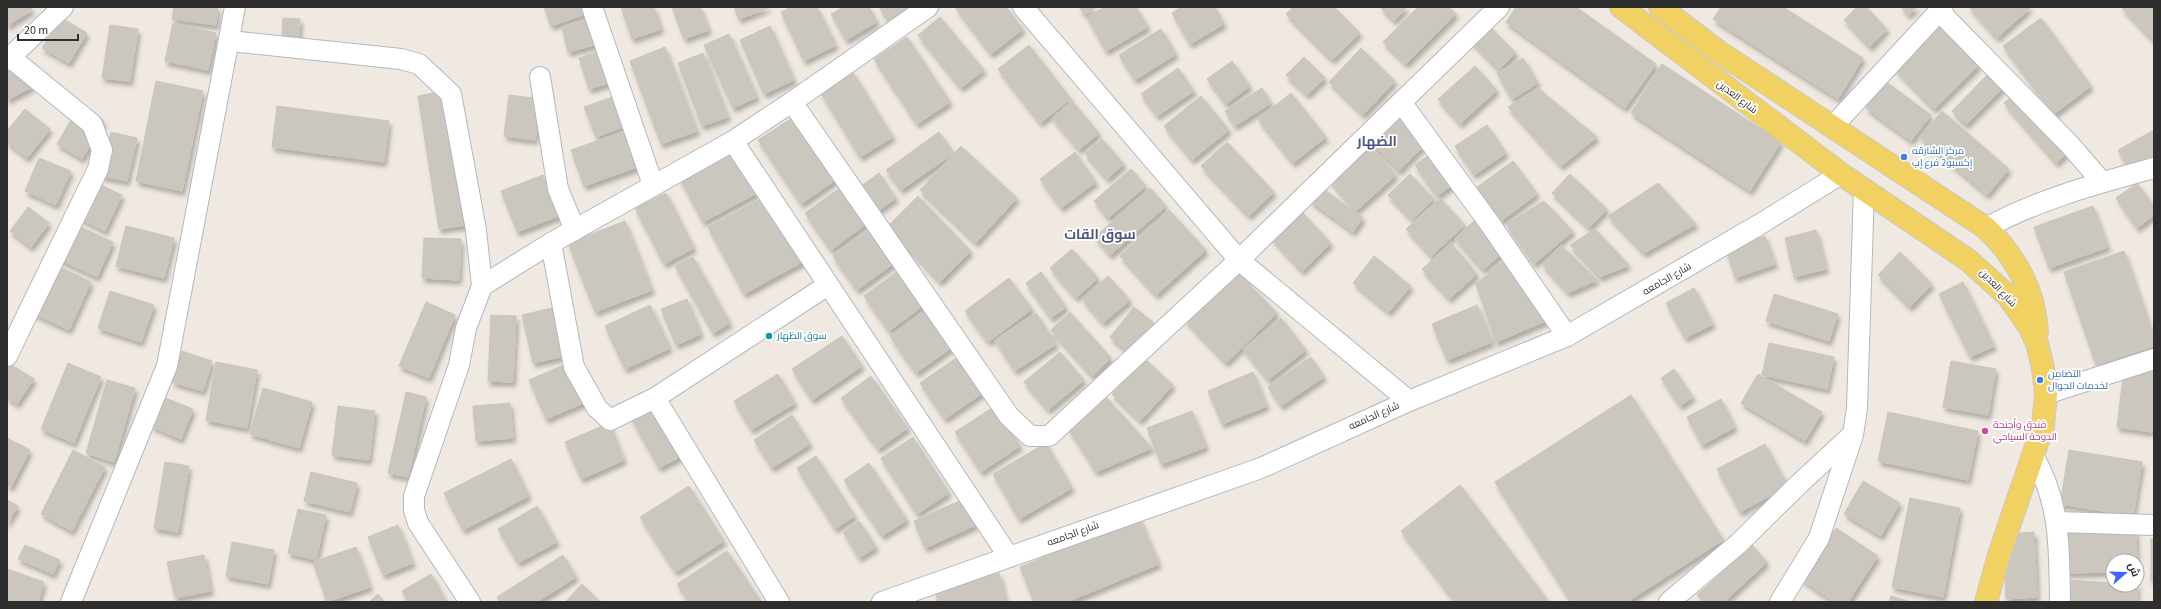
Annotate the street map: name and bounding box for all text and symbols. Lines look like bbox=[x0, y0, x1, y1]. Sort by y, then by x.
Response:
scale bar bbox=[18, 16, 78, 42]
text: 20 m bbox=[24, 22, 48, 39]
street label: شارع العدين bbox=[1714, 77, 1760, 117]
district label: الضهار bbox=[1356, 132, 1397, 152]
place label: مركز الشارقه إكسبو2 فرع إب bbox=[1912, 144, 1973, 170]
marker: مركز الشارقه إكسبو2 فرع إب bbox=[1899, 152, 1909, 162]
district label: سوق القات bbox=[1064, 225, 1136, 245]
street label: شارع الجامعه bbox=[1640, 259, 1694, 299]
street label: شارع العدين bbox=[1976, 266, 2020, 310]
place label: سوق الظهار bbox=[776, 329, 827, 343]
marker: سوق الظهار bbox=[764, 331, 774, 341]
place label: التضامن لخدمات الجوال bbox=[2048, 367, 2108, 393]
marker: التضامن لخدمات الجوال bbox=[2035, 375, 2045, 385]
street label: شارع الجامعه bbox=[1346, 399, 1402, 433]
place label: فندق وأجنحة الدوحة السياحي bbox=[1993, 418, 2057, 444]
marker: فندق وأجنحة الدوحة السياحي bbox=[1980, 426, 1990, 436]
street label: شارع الجامعه bbox=[1045, 518, 1101, 550]
north arrow bbox=[2105, 553, 2145, 593]
text: ش bbox=[2124, 561, 2143, 579]

